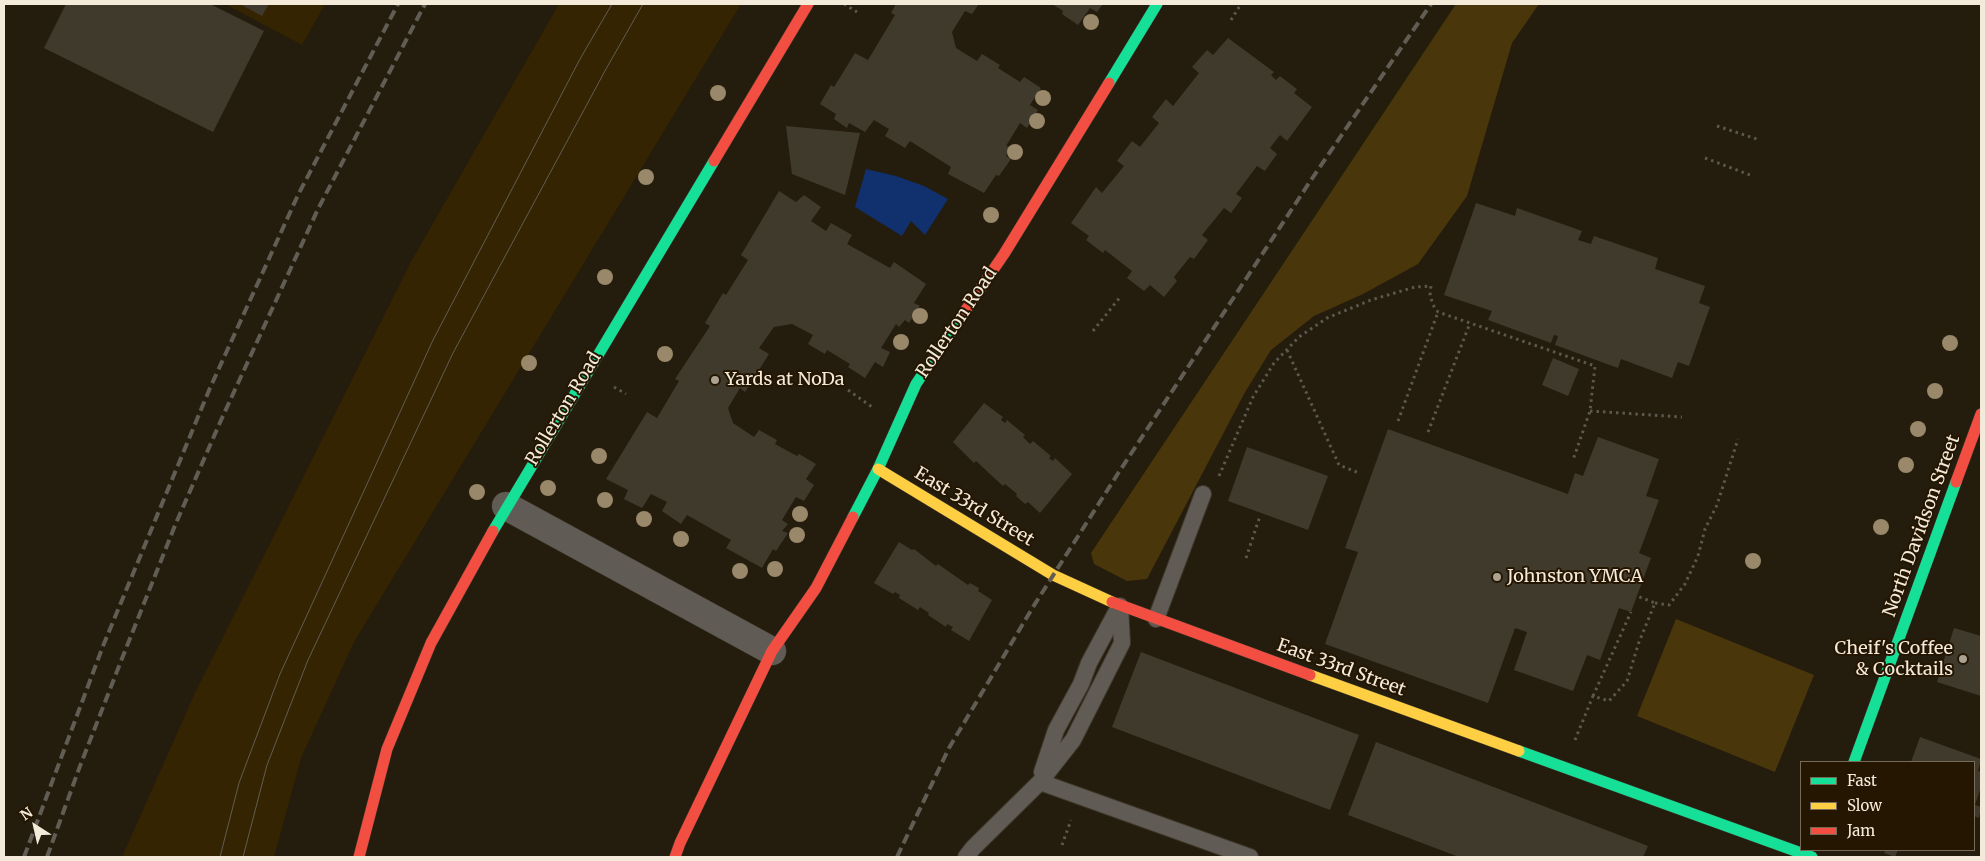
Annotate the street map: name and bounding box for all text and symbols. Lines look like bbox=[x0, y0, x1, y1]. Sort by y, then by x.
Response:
street label: Rollerton Road bbox=[912, 264, 1002, 382]
street label: Rollerton Road bbox=[522, 348, 606, 470]
place label: Yards at NoDa bbox=[725, 369, 845, 391]
marker: Yards at NoDa bbox=[709, 374, 721, 386]
street label: North Davidson Street bbox=[1879, 432, 1965, 620]
street label: East 33rd Street bbox=[910, 463, 1038, 551]
place label: Johnston YMCA bbox=[1507, 566, 1643, 588]
marker: Johnston YMCA bbox=[1491, 571, 1503, 583]
street label: East 33rd Street bbox=[1274, 635, 1408, 701]
place label: Cheif's Coffee & Cocktails bbox=[1835, 638, 1953, 681]
marker: Cheif's Coffee & Cocktails bbox=[1957, 653, 1969, 665]
legend bbox=[1800, 761, 1975, 851]
text: Fast bbox=[1847, 771, 1877, 790]
text: Slow bbox=[1847, 796, 1882, 815]
north arrow bbox=[10, 801, 60, 851]
text: N bbox=[17, 803, 36, 824]
text: Jam bbox=[1847, 821, 1875, 840]

